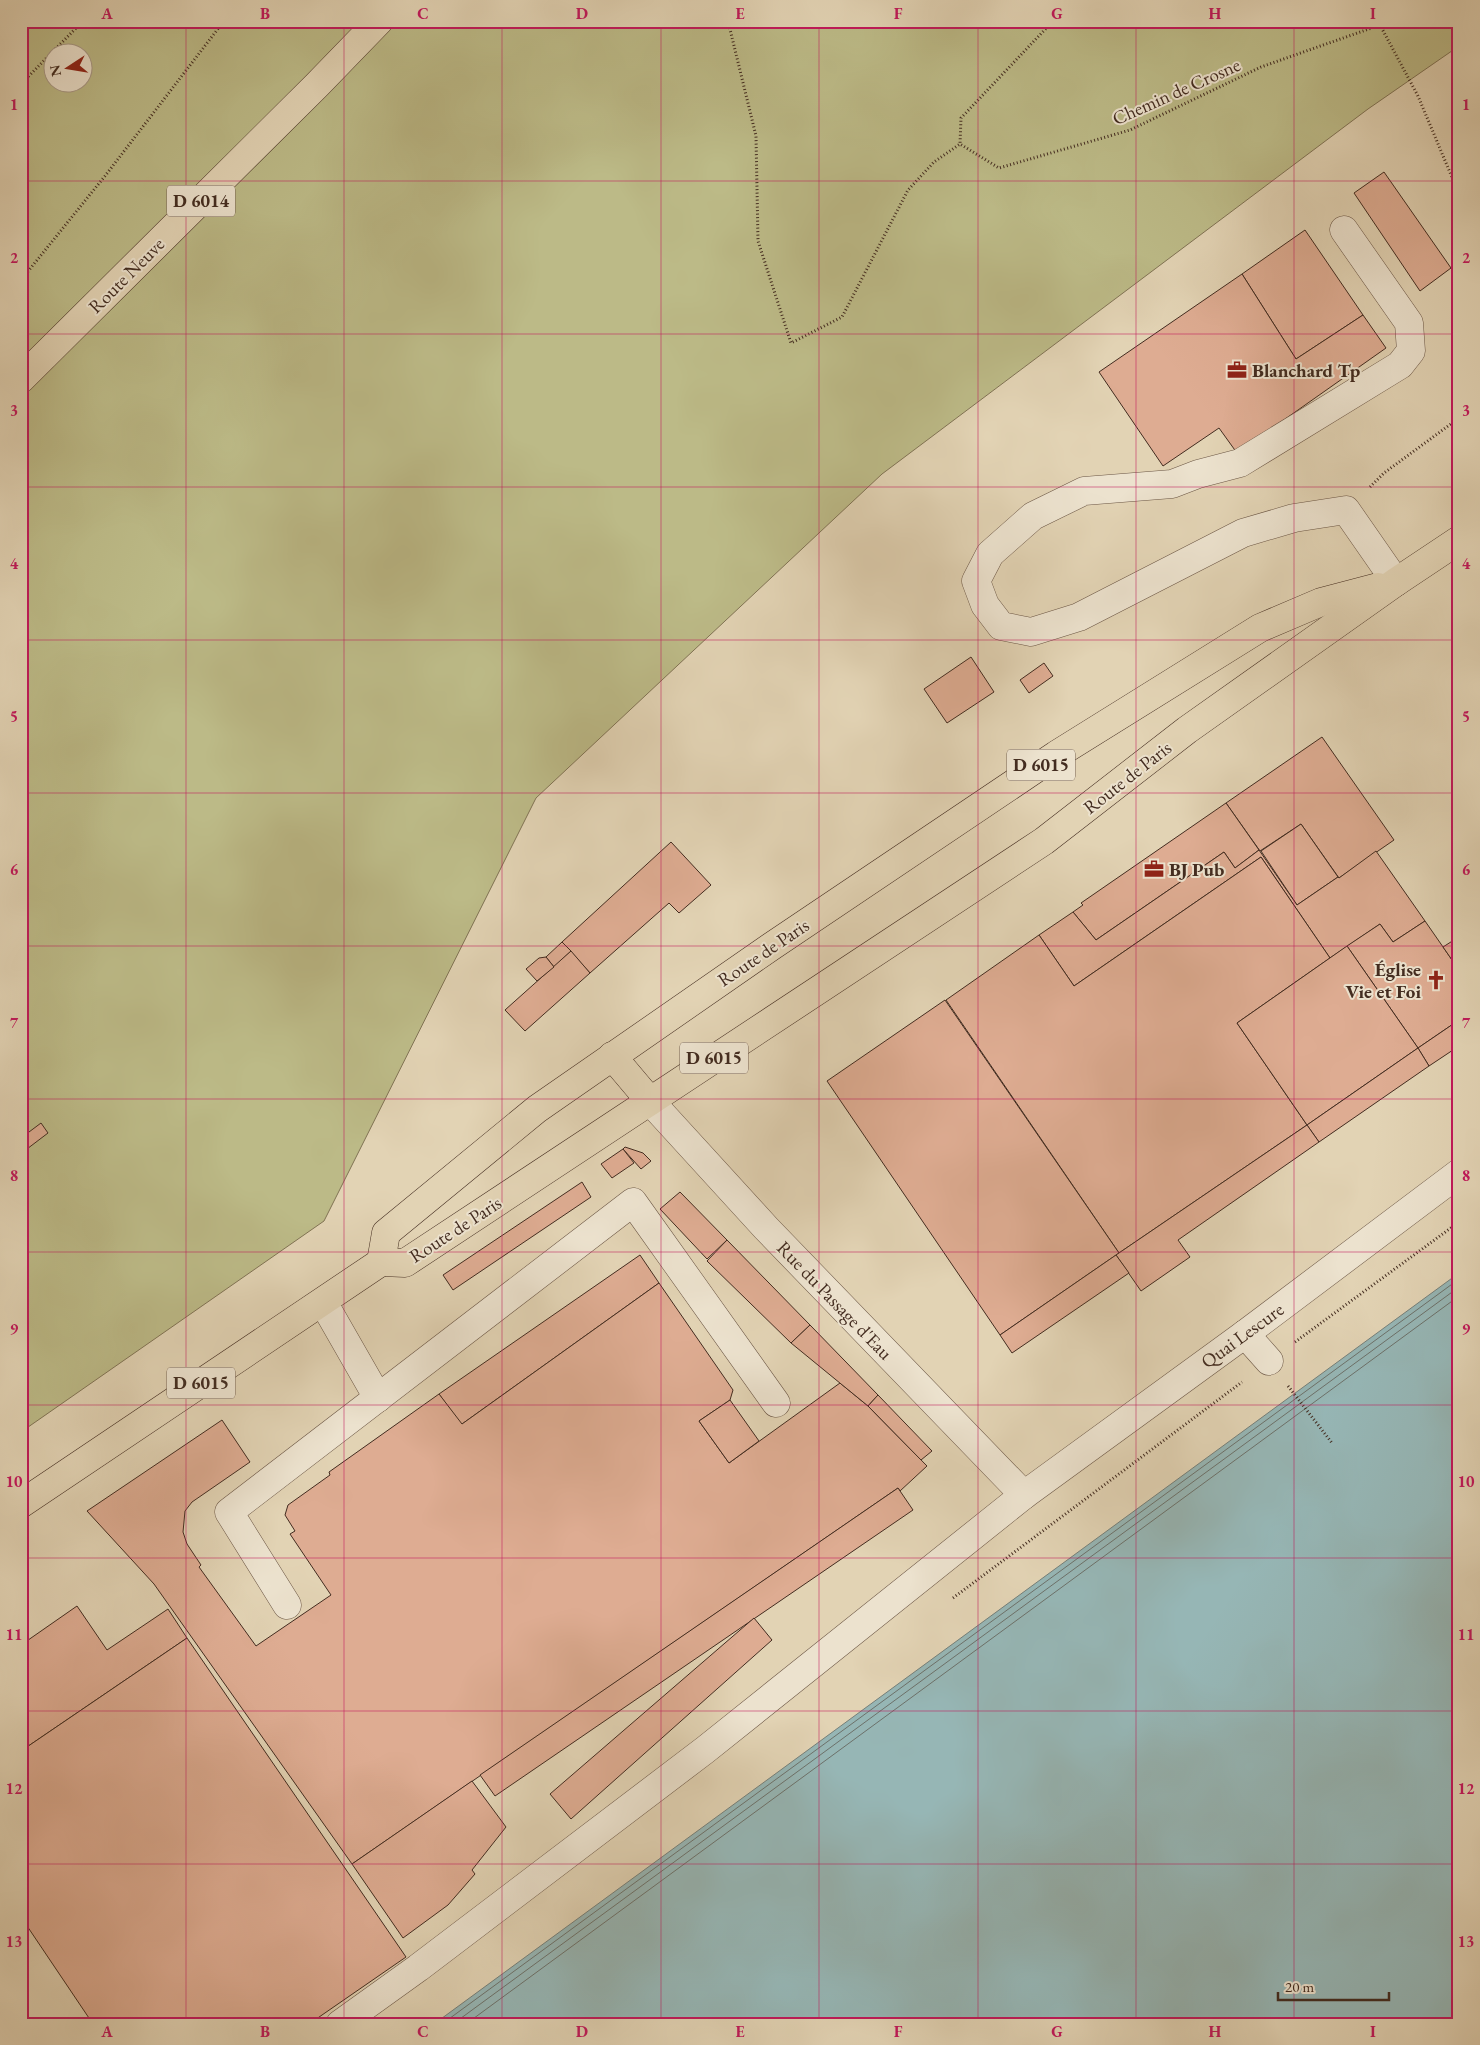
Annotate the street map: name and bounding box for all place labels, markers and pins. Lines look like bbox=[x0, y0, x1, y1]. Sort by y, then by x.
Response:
place label: Blanchard Tp bbox=[1252, 358, 1361, 383]
office icon: Blanchard Tp bbox=[1226, 359, 1248, 381]
place label: BJ Pub bbox=[1169, 857, 1224, 882]
office icon: BJ Pub bbox=[1143, 858, 1165, 880]
place label: Église Vie et Foi bbox=[1346, 957, 1421, 1004]
church icon: Église Vie et Foi bbox=[1425, 969, 1447, 991]

